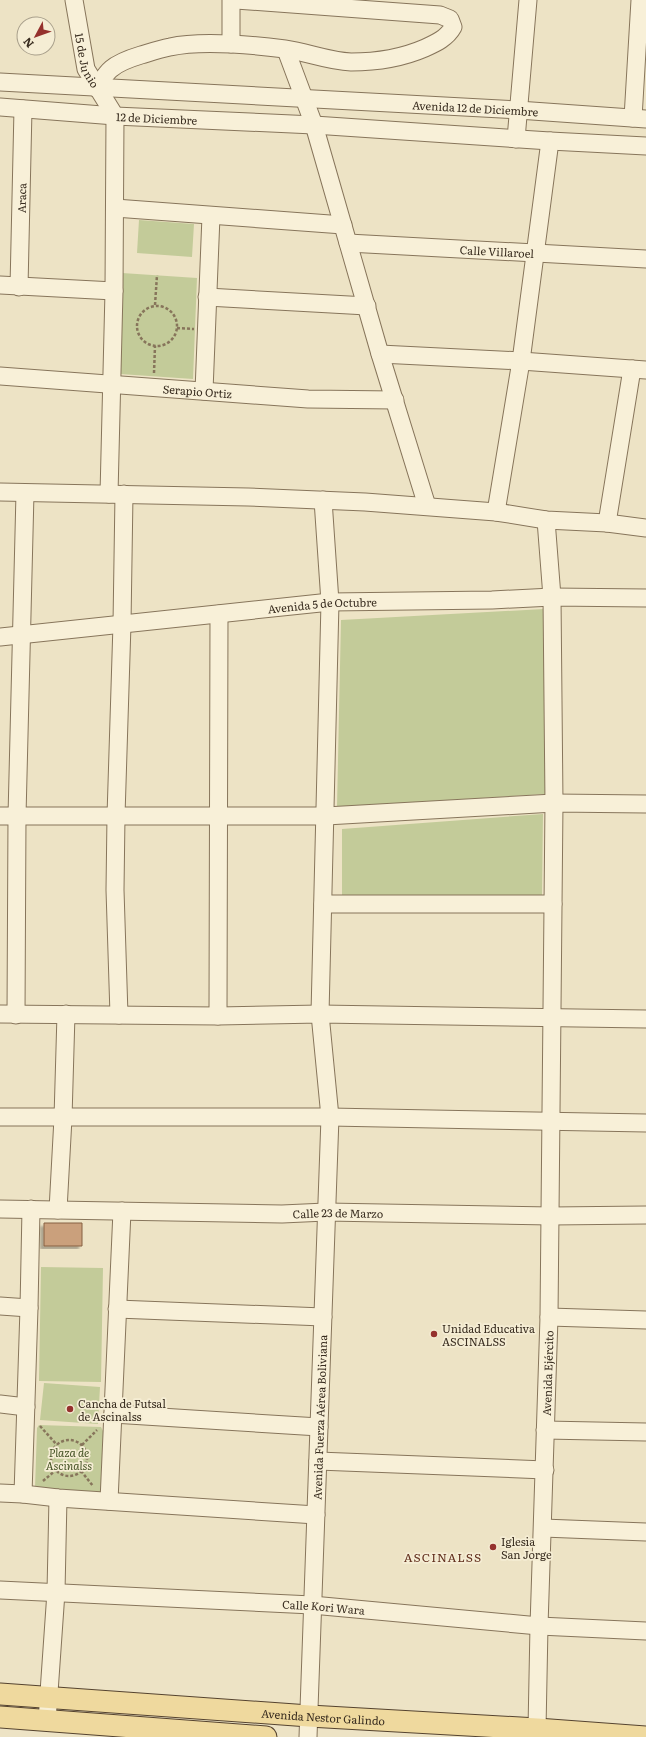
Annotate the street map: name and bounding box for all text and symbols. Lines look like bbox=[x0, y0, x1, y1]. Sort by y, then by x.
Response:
north arrow bbox=[16, 16, 56, 56]
street label: 15 de Junio bbox=[72, 32, 104, 91]
text: N bbox=[19, 34, 37, 52]
street label: Avenida 12 de Diciembre bbox=[412, 96, 539, 119]
street label: 12 de Diciembre bbox=[116, 108, 198, 128]
street label: Araca bbox=[13, 183, 29, 213]
street label: Calle Villaroel bbox=[459, 241, 535, 261]
street label: Serapio Ortiz bbox=[162, 380, 233, 401]
street label: Avenida 5 de Octubre bbox=[267, 593, 377, 617]
street label: Calle 23 de Marzo bbox=[292, 1204, 383, 1222]
place label: Unidad Educativa ASCINALSS bbox=[442, 1320, 535, 1349]
marker: Unidad Educativa ASCINALSS bbox=[429, 1329, 439, 1339]
street label: Avenida Ejército bbox=[538, 1330, 557, 1416]
street label: Avenida Fuerza Aérea Boliviana bbox=[308, 1334, 330, 1500]
place label: Cancha de Futsal de Ascinalss bbox=[78, 1395, 166, 1424]
marker: Cancha de Futsal de Ascinalss bbox=[65, 1404, 75, 1414]
park label: Plaza de Ascinalss bbox=[46, 1444, 92, 1473]
place label: Iglesia San Jorge bbox=[501, 1533, 552, 1562]
marker: Iglesia San Jorge bbox=[488, 1542, 498, 1552]
district label: ASCINALSS bbox=[404, 1548, 482, 1566]
street label: Calle Kori Wara bbox=[282, 1596, 366, 1618]
street label: Avenida Nestor Galindo bbox=[261, 1705, 385, 1728]

